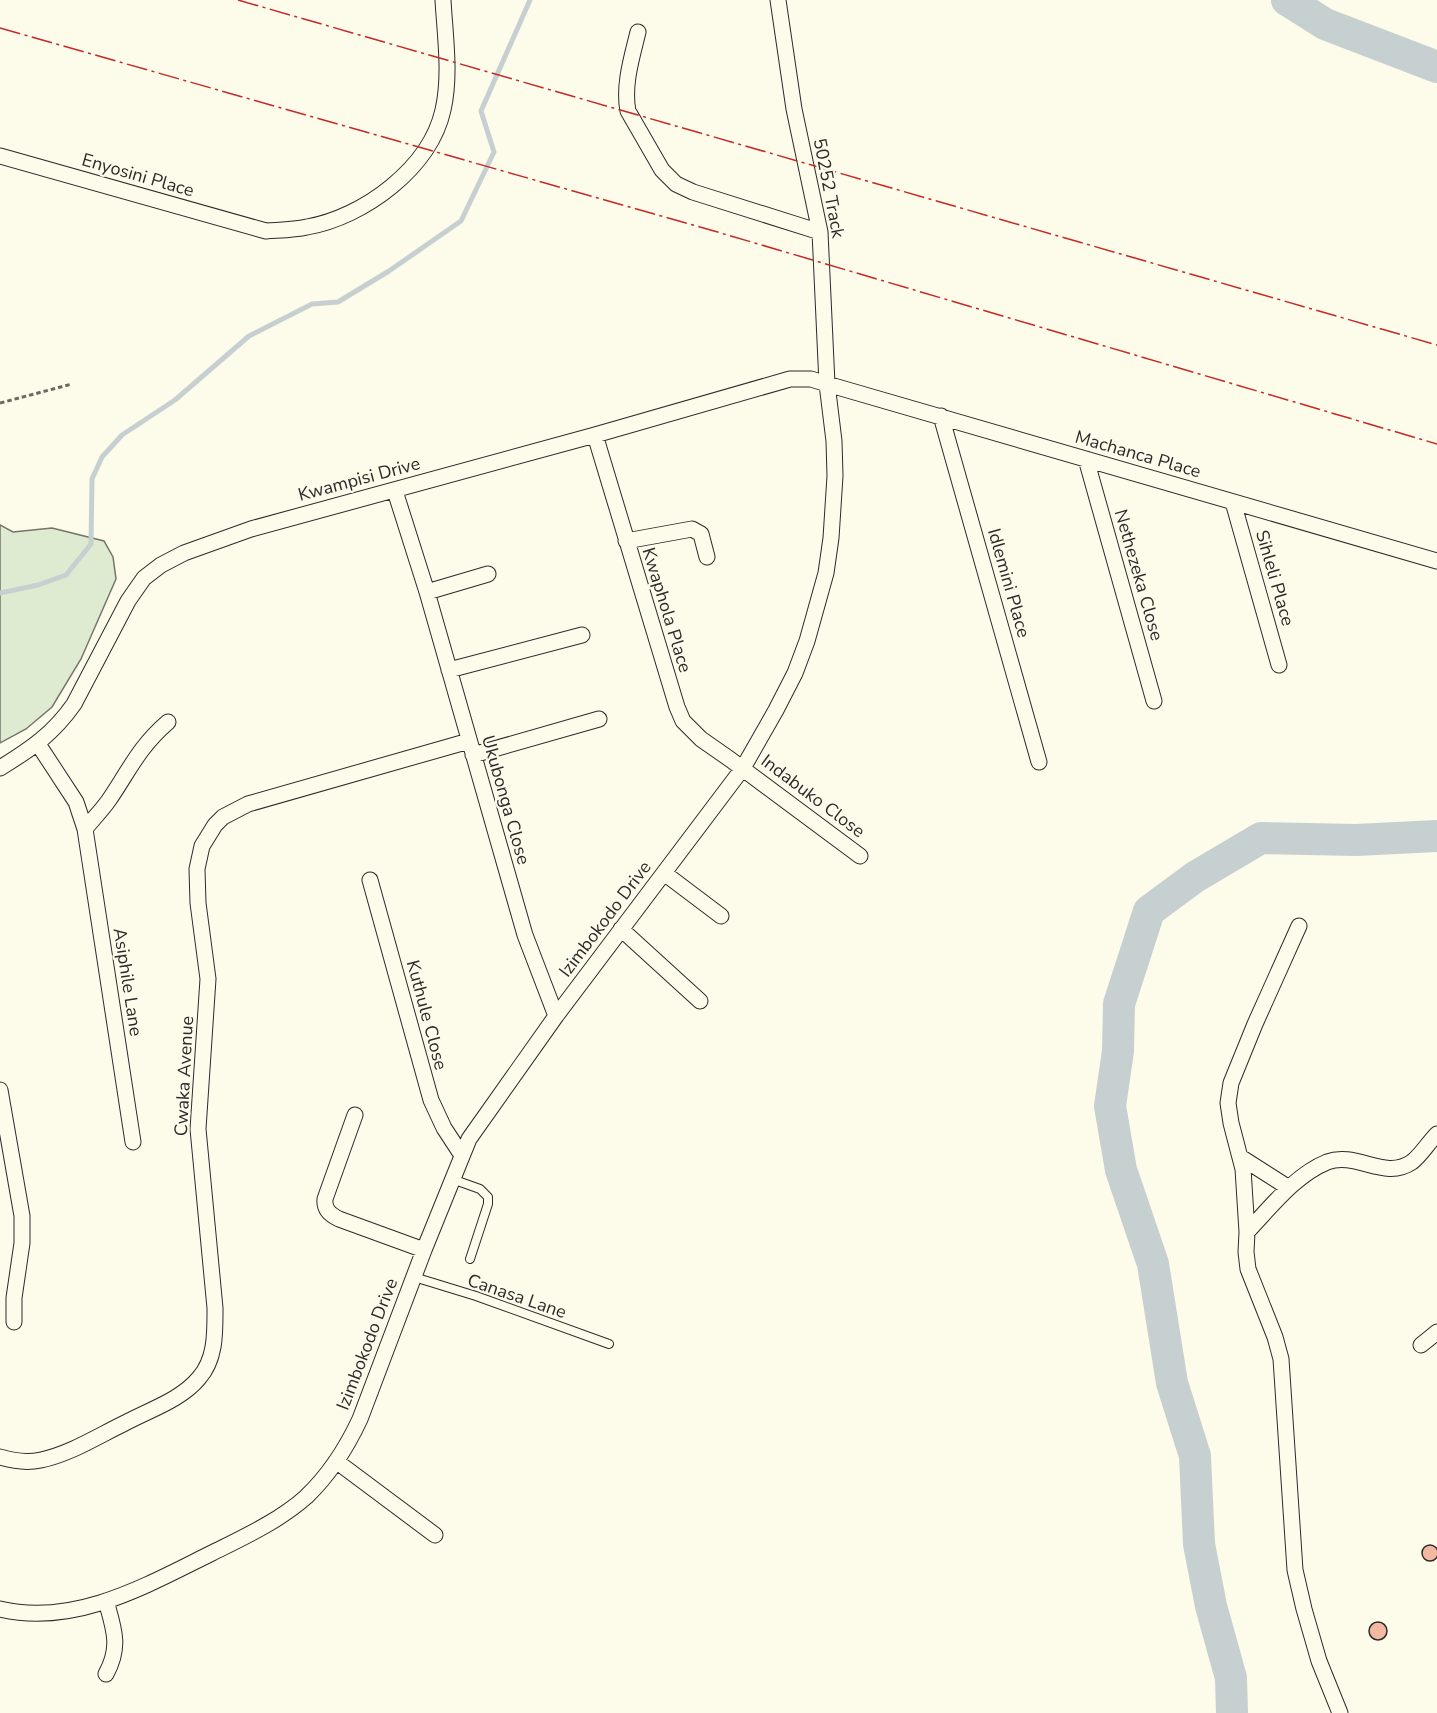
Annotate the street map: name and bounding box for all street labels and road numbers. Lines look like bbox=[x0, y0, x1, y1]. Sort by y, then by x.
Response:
street label: 50252 Track bbox=[808, 136, 851, 241]
street label: Enyosini Place bbox=[79, 148, 197, 202]
street label: Machanca Place bbox=[1072, 425, 1204, 483]
street label: Kwampisi Drive bbox=[295, 451, 423, 507]
street label: Nethezeka Close bbox=[1109, 507, 1169, 643]
street label: Idlemini Place bbox=[982, 526, 1036, 640]
street label: Sihleli Place bbox=[1250, 527, 1300, 629]
street label: Kwaphola Place bbox=[637, 545, 697, 675]
street label: Ukubonga Close bbox=[476, 733, 536, 867]
street label: Indabuko Close bbox=[756, 749, 870, 843]
street label: Izimbokodo Drive bbox=[553, 856, 657, 982]
street label: Asiphile Lane bbox=[108, 926, 148, 1038]
street label: Kuthule Close bbox=[401, 957, 453, 1073]
street label: Cwaka Avenue bbox=[169, 1015, 199, 1137]
street label: Canasa Lane bbox=[464, 1268, 570, 1324]
street label: Izimbokodo Drive bbox=[331, 1275, 403, 1413]

